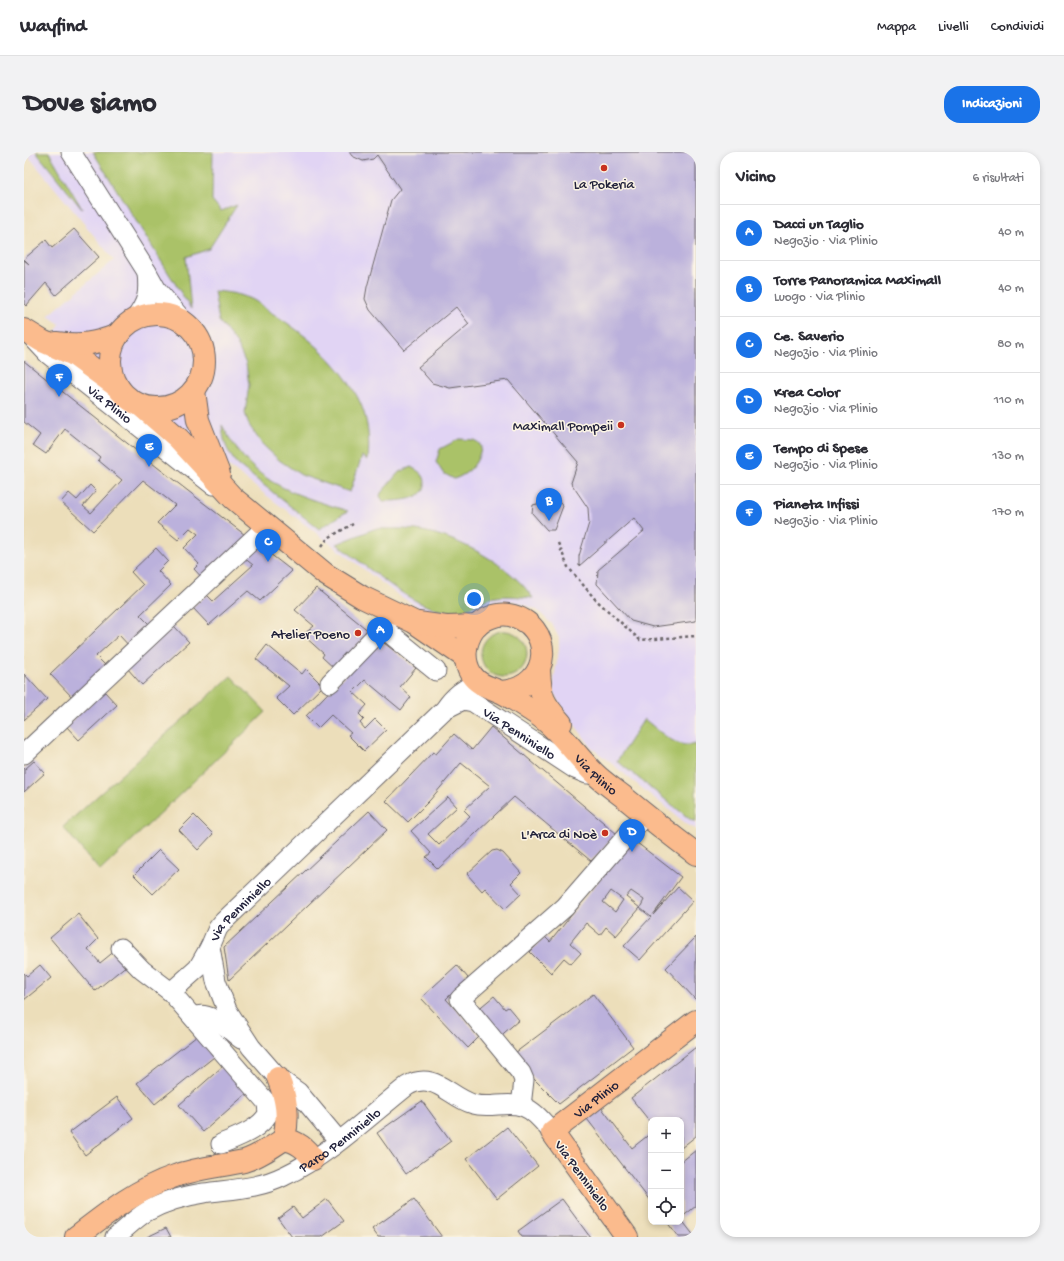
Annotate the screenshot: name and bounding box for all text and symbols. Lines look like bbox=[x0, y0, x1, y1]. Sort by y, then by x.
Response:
text: Wayfind bbox=[20, 16, 86, 39]
text: Mappa bbox=[877, 19, 916, 36]
text: Livelli bbox=[938, 19, 969, 36]
text: Condividi bbox=[991, 19, 1044, 36]
button: Indicazioni bbox=[944, 86, 1040, 123]
text: Dove siamo bbox=[24, 88, 157, 121]
marker: La Pokeria bbox=[599, 163, 609, 173]
text: Vicino bbox=[736, 168, 776, 188]
text: 6 risultati bbox=[973, 171, 1024, 186]
place label: La Pokeria bbox=[574, 177, 635, 194]
text: Dacci un Taglio bbox=[774, 216, 864, 234]
text: A bbox=[745, 225, 753, 240]
text: 40 m bbox=[998, 225, 1024, 240]
text: Negozio · Via Plinio bbox=[774, 234, 878, 249]
text: Torre Panoramica Maximall bbox=[774, 272, 941, 290]
text: B bbox=[746, 281, 752, 296]
text: 40 m bbox=[998, 281, 1024, 296]
text: Luogo · Via Plinio bbox=[774, 290, 865, 305]
text: Ce. Saverio bbox=[774, 328, 844, 346]
text: C bbox=[745, 337, 753, 352]
text: 80 m bbox=[997, 337, 1024, 352]
text: Negozio · Via Plinio bbox=[774, 346, 878, 361]
pin: F bbox=[46, 364, 72, 397]
street label: Via Plinio bbox=[82, 382, 135, 428]
text: Krea Color bbox=[774, 384, 840, 402]
text: D bbox=[745, 393, 753, 408]
text: 110 m bbox=[994, 393, 1024, 408]
text: Negozio · Via Plinio bbox=[774, 402, 878, 417]
place label: Maximall Pompeii bbox=[513, 419, 613, 436]
marker: Maximall Pompeii bbox=[616, 420, 626, 430]
pin: E bbox=[136, 434, 162, 467]
text: Tempo di Spese bbox=[774, 440, 868, 458]
text: E bbox=[745, 449, 753, 464]
text: 130 m bbox=[992, 449, 1024, 464]
text: Negozio · Via Plinio bbox=[774, 458, 878, 473]
pin: B bbox=[536, 488, 562, 521]
text: Pianeta Infissi bbox=[774, 496, 860, 514]
text: F bbox=[746, 505, 752, 520]
text: 170 m bbox=[992, 505, 1024, 520]
text: Negozio · Via Plinio bbox=[774, 514, 878, 529]
pin: C bbox=[255, 529, 281, 562]
your location bbox=[464, 589, 484, 609]
pin: A bbox=[367, 617, 393, 650]
place label: Atelier Poeno bbox=[271, 627, 350, 644]
marker: Atelier Poeno bbox=[353, 628, 363, 638]
street label: Via Penniniello bbox=[478, 704, 558, 765]
street label: Via Plinio bbox=[569, 751, 620, 800]
pin: D bbox=[619, 819, 645, 852]
place label: L'Arca di Noè bbox=[521, 827, 598, 844]
marker: L'Arca di Noè bbox=[600, 828, 610, 838]
street label: Via Penniniello bbox=[207, 874, 276, 945]
street label: Via Plinio bbox=[570, 1078, 623, 1124]
street label: Parco Penniniello bbox=[296, 1105, 385, 1178]
map controls bbox=[648, 1117, 684, 1225]
button: + bbox=[648, 1117, 684, 1153]
street label: Via Penniniello bbox=[549, 1137, 612, 1215]
button: − bbox=[648, 1153, 684, 1189]
button: locate bbox=[648, 1189, 684, 1225]

